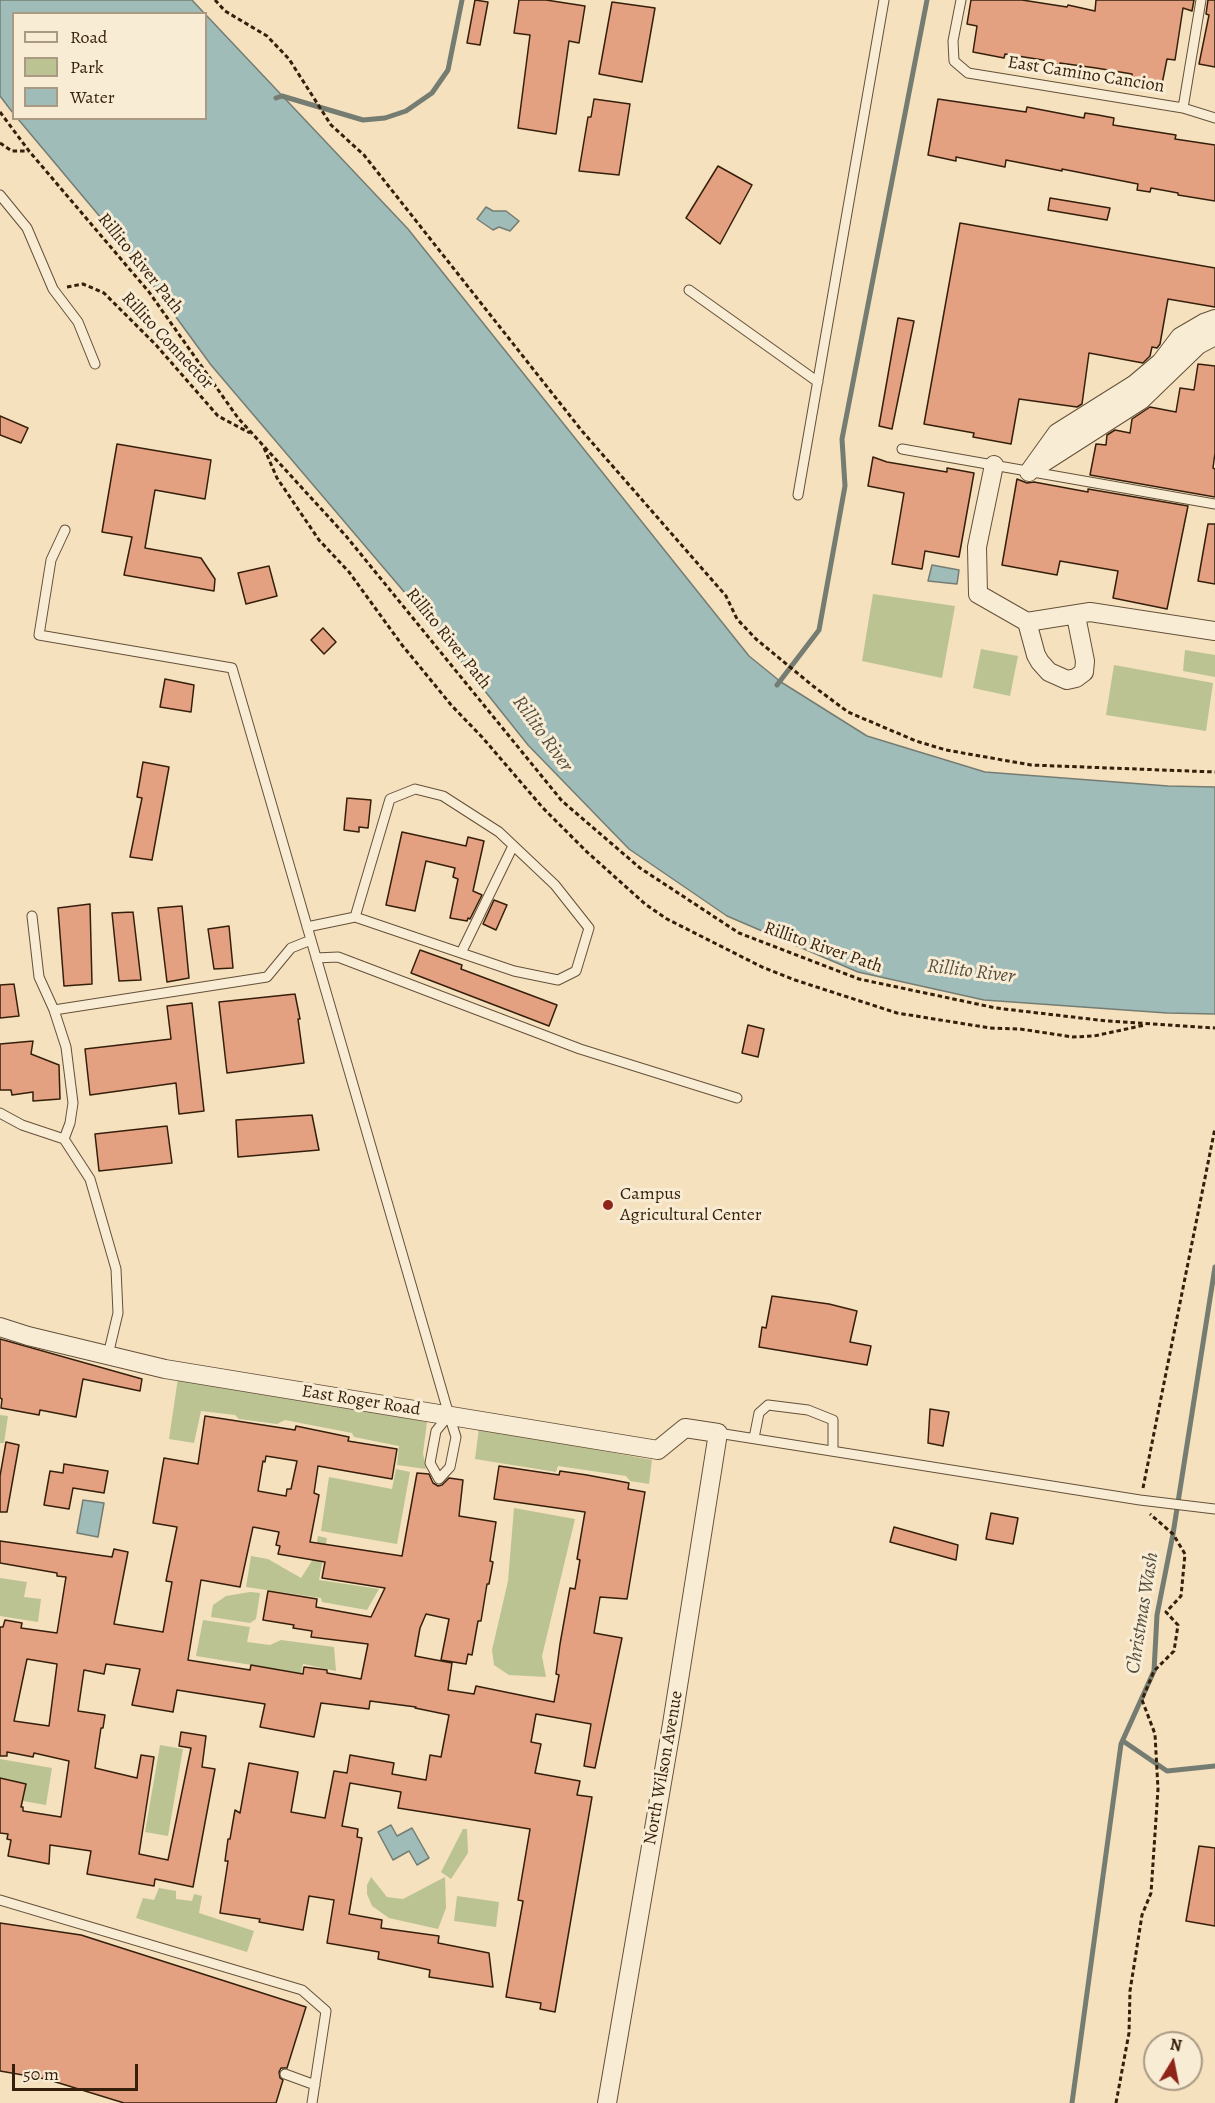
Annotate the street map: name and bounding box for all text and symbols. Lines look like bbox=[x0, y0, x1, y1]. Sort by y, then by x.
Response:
legend bbox=[12, 12, 207, 120]
text: Road bbox=[70, 25, 107, 49]
street label: East Camino Cancion bbox=[1006, 52, 1166, 98]
text: Park bbox=[70, 55, 104, 79]
text: Water bbox=[70, 85, 115, 109]
street label: Rillito River Path bbox=[93, 209, 187, 319]
street label: Rillito Connector bbox=[116, 288, 218, 394]
street label: Rillito River Path bbox=[401, 584, 495, 694]
water label: Rillito River bbox=[506, 691, 578, 777]
street label: Rillito River Path bbox=[761, 918, 885, 978]
water label: Rillito River bbox=[926, 955, 1016, 989]
place label: Campus Agricultural Center bbox=[620, 1184, 762, 1226]
marker: Campus Agricultural Center bbox=[601, 1198, 615, 1212]
street label: East Roger Road bbox=[300, 1381, 422, 1421]
water label: Christmas Wash bbox=[1122, 1550, 1164, 1676]
street label: North Wilson Avenue bbox=[640, 1689, 688, 1847]
north arrow bbox=[1143, 2031, 1203, 2091]
text: N bbox=[1168, 2033, 1183, 2057]
scale bar bbox=[15, 2052, 141, 2090]
text: 50 m bbox=[23, 2062, 59, 2086]

